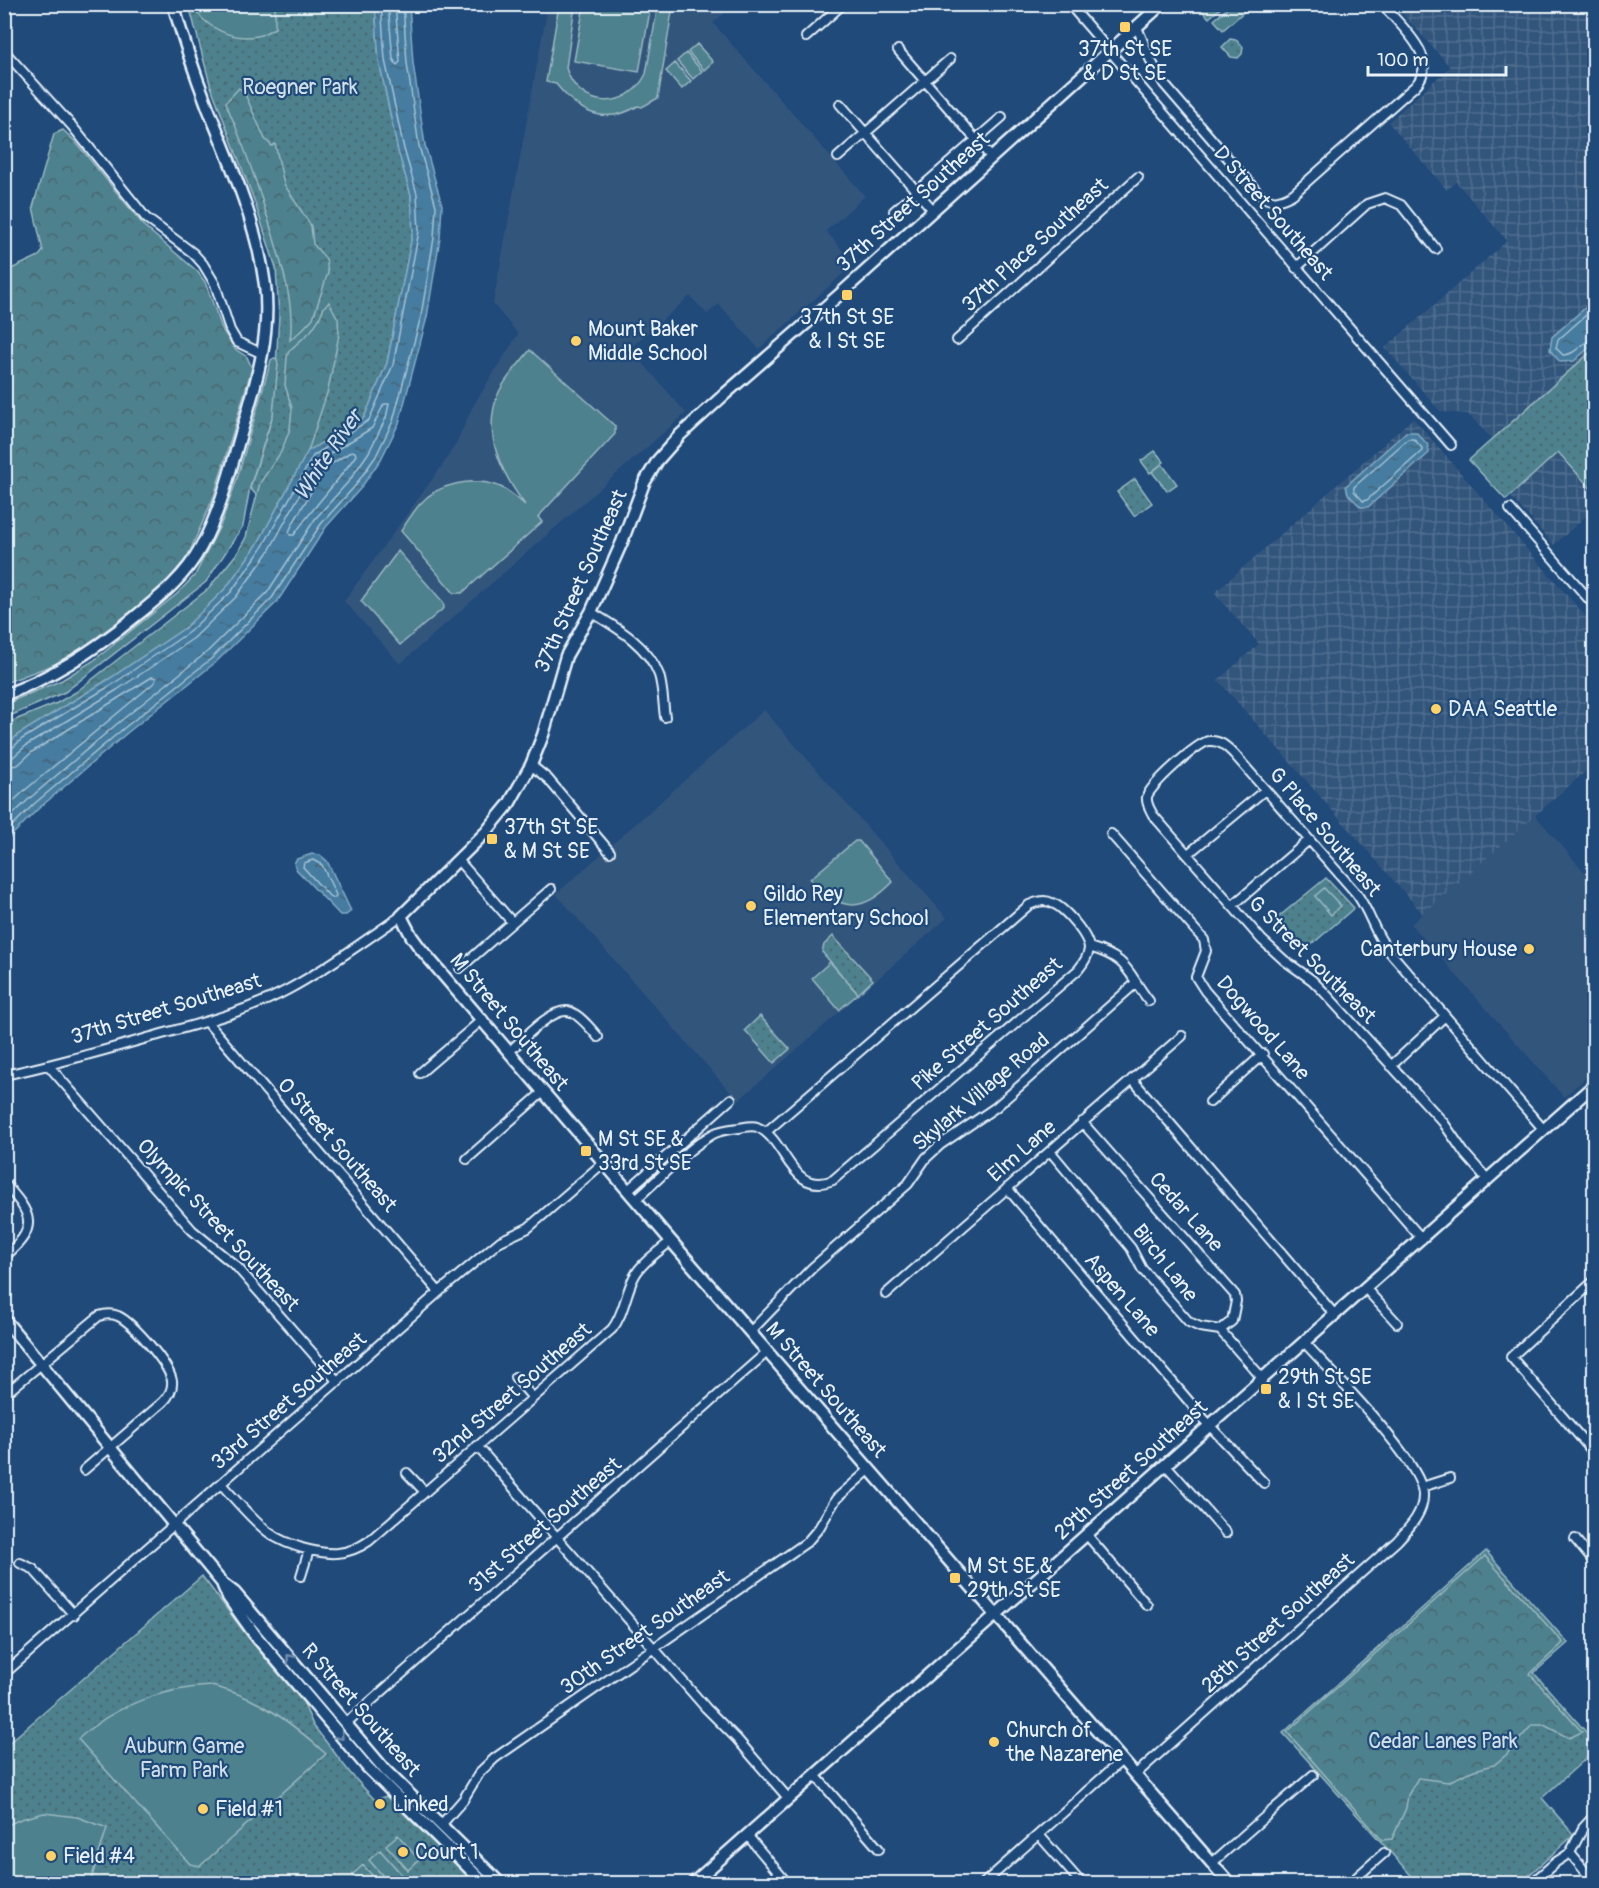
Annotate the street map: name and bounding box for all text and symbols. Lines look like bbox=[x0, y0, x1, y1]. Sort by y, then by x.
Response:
marker: 37th St SE & D St SE bbox=[1118, 20, 1132, 34]
place label: 37th St SE & D St SE bbox=[1078, 36, 1172, 87]
scale bar bbox=[1368, 39, 1506, 77]
text: 100 m bbox=[1377, 49, 1429, 72]
park label: Roegner Park bbox=[242, 74, 358, 101]
street label: 37th Street Southeast bbox=[831, 126, 996, 278]
street label: D Street Southeast bbox=[1207, 140, 1339, 286]
street label: 37th Place Southeast bbox=[956, 172, 1114, 318]
marker: 37th St SE & I St SE bbox=[840, 288, 854, 302]
place label: 37th St SE & I St SE bbox=[800, 304, 894, 355]
place label: Mount Baker Middle School bbox=[588, 316, 708, 367]
marker: Mount Baker Middle School bbox=[569, 334, 583, 348]
water label: White River bbox=[287, 402, 370, 506]
street label: 37th Street Southeast bbox=[528, 485, 634, 677]
place label: DAA Seattle bbox=[1448, 696, 1558, 723]
marker: DAA Seattle bbox=[1429, 702, 1443, 716]
street label: G Place Southeast bbox=[1263, 762, 1387, 903]
place label: 37th St SE & M St SE bbox=[504, 814, 598, 865]
marker: 37th St SE & M St SE bbox=[485, 832, 499, 846]
place label: Gildo Rey Elementary School bbox=[763, 881, 929, 932]
street label: G Street Southeast bbox=[1242, 890, 1382, 1030]
marker: Gildo Rey Elementary School bbox=[744, 899, 758, 913]
place label: Canterbury House bbox=[1360, 936, 1518, 963]
marker: Canterbury House bbox=[1522, 942, 1536, 956]
street label: M Street Southeast bbox=[444, 948, 575, 1097]
street label: Pike Street Southeast bbox=[906, 951, 1068, 1097]
street label: 37th Street Southeast bbox=[68, 967, 265, 1051]
street label: Dogwood Lane bbox=[1210, 970, 1316, 1086]
street label: Skylark Village Road bbox=[907, 1027, 1055, 1157]
street label: O Street Southeast bbox=[271, 1072, 403, 1218]
street label: Elm Lane bbox=[982, 1113, 1062, 1188]
place label: M St SE & 33rd St SE bbox=[598, 1126, 692, 1177]
street label: Olympic Street Southeast bbox=[131, 1133, 306, 1317]
marker: M St SE & 33rd St SE bbox=[579, 1144, 593, 1158]
street label: Cedar Lane bbox=[1143, 1166, 1229, 1258]
street label: Birch Lane bbox=[1126, 1219, 1204, 1308]
street label: Aspen Lane bbox=[1078, 1247, 1166, 1343]
street label: 32nd Street Southeast bbox=[427, 1316, 598, 1469]
street label: M Street Southeast bbox=[760, 1316, 893, 1464]
street label: 33rd Street Southeast bbox=[206, 1326, 373, 1476]
place label: 29th St SE & I St SE bbox=[1278, 1364, 1372, 1415]
marker: 29th St SE & I St SE bbox=[1259, 1382, 1273, 1396]
street label: 29th Street Southeast bbox=[1049, 1394, 1214, 1546]
street label: 31st Street Southeast bbox=[463, 1451, 628, 1599]
street label: 28th Street Southeast bbox=[1196, 1547, 1361, 1699]
place label: M St SE & 29th St SE bbox=[967, 1553, 1061, 1604]
street label: 30th Street Southeast bbox=[555, 1563, 735, 1701]
marker: M St SE & 29th St SE bbox=[948, 1571, 962, 1585]
street label: R Street Southeast bbox=[296, 1638, 427, 1783]
one-way arrow bbox=[286, 1654, 297, 1665]
place label: Church of the Nazarene bbox=[1005, 1717, 1124, 1768]
park label: Cedar Lanes Park bbox=[1368, 1728, 1518, 1755]
one-way arrow bbox=[333, 1729, 344, 1740]
park label: Auburn Game Farm Park bbox=[124, 1733, 245, 1784]
marker: Church of the Nazarene bbox=[987, 1735, 1001, 1749]
place label: Linked bbox=[392, 1791, 449, 1818]
place label: Field #1 bbox=[215, 1796, 283, 1823]
marker: Linked bbox=[373, 1797, 387, 1811]
marker: Field #1 bbox=[196, 1802, 210, 1816]
place label: Court 1 bbox=[415, 1839, 479, 1866]
place label: Field #4 bbox=[63, 1843, 135, 1870]
marker: Court 1 bbox=[396, 1845, 410, 1859]
marker: Field #4 bbox=[44, 1849, 58, 1863]

